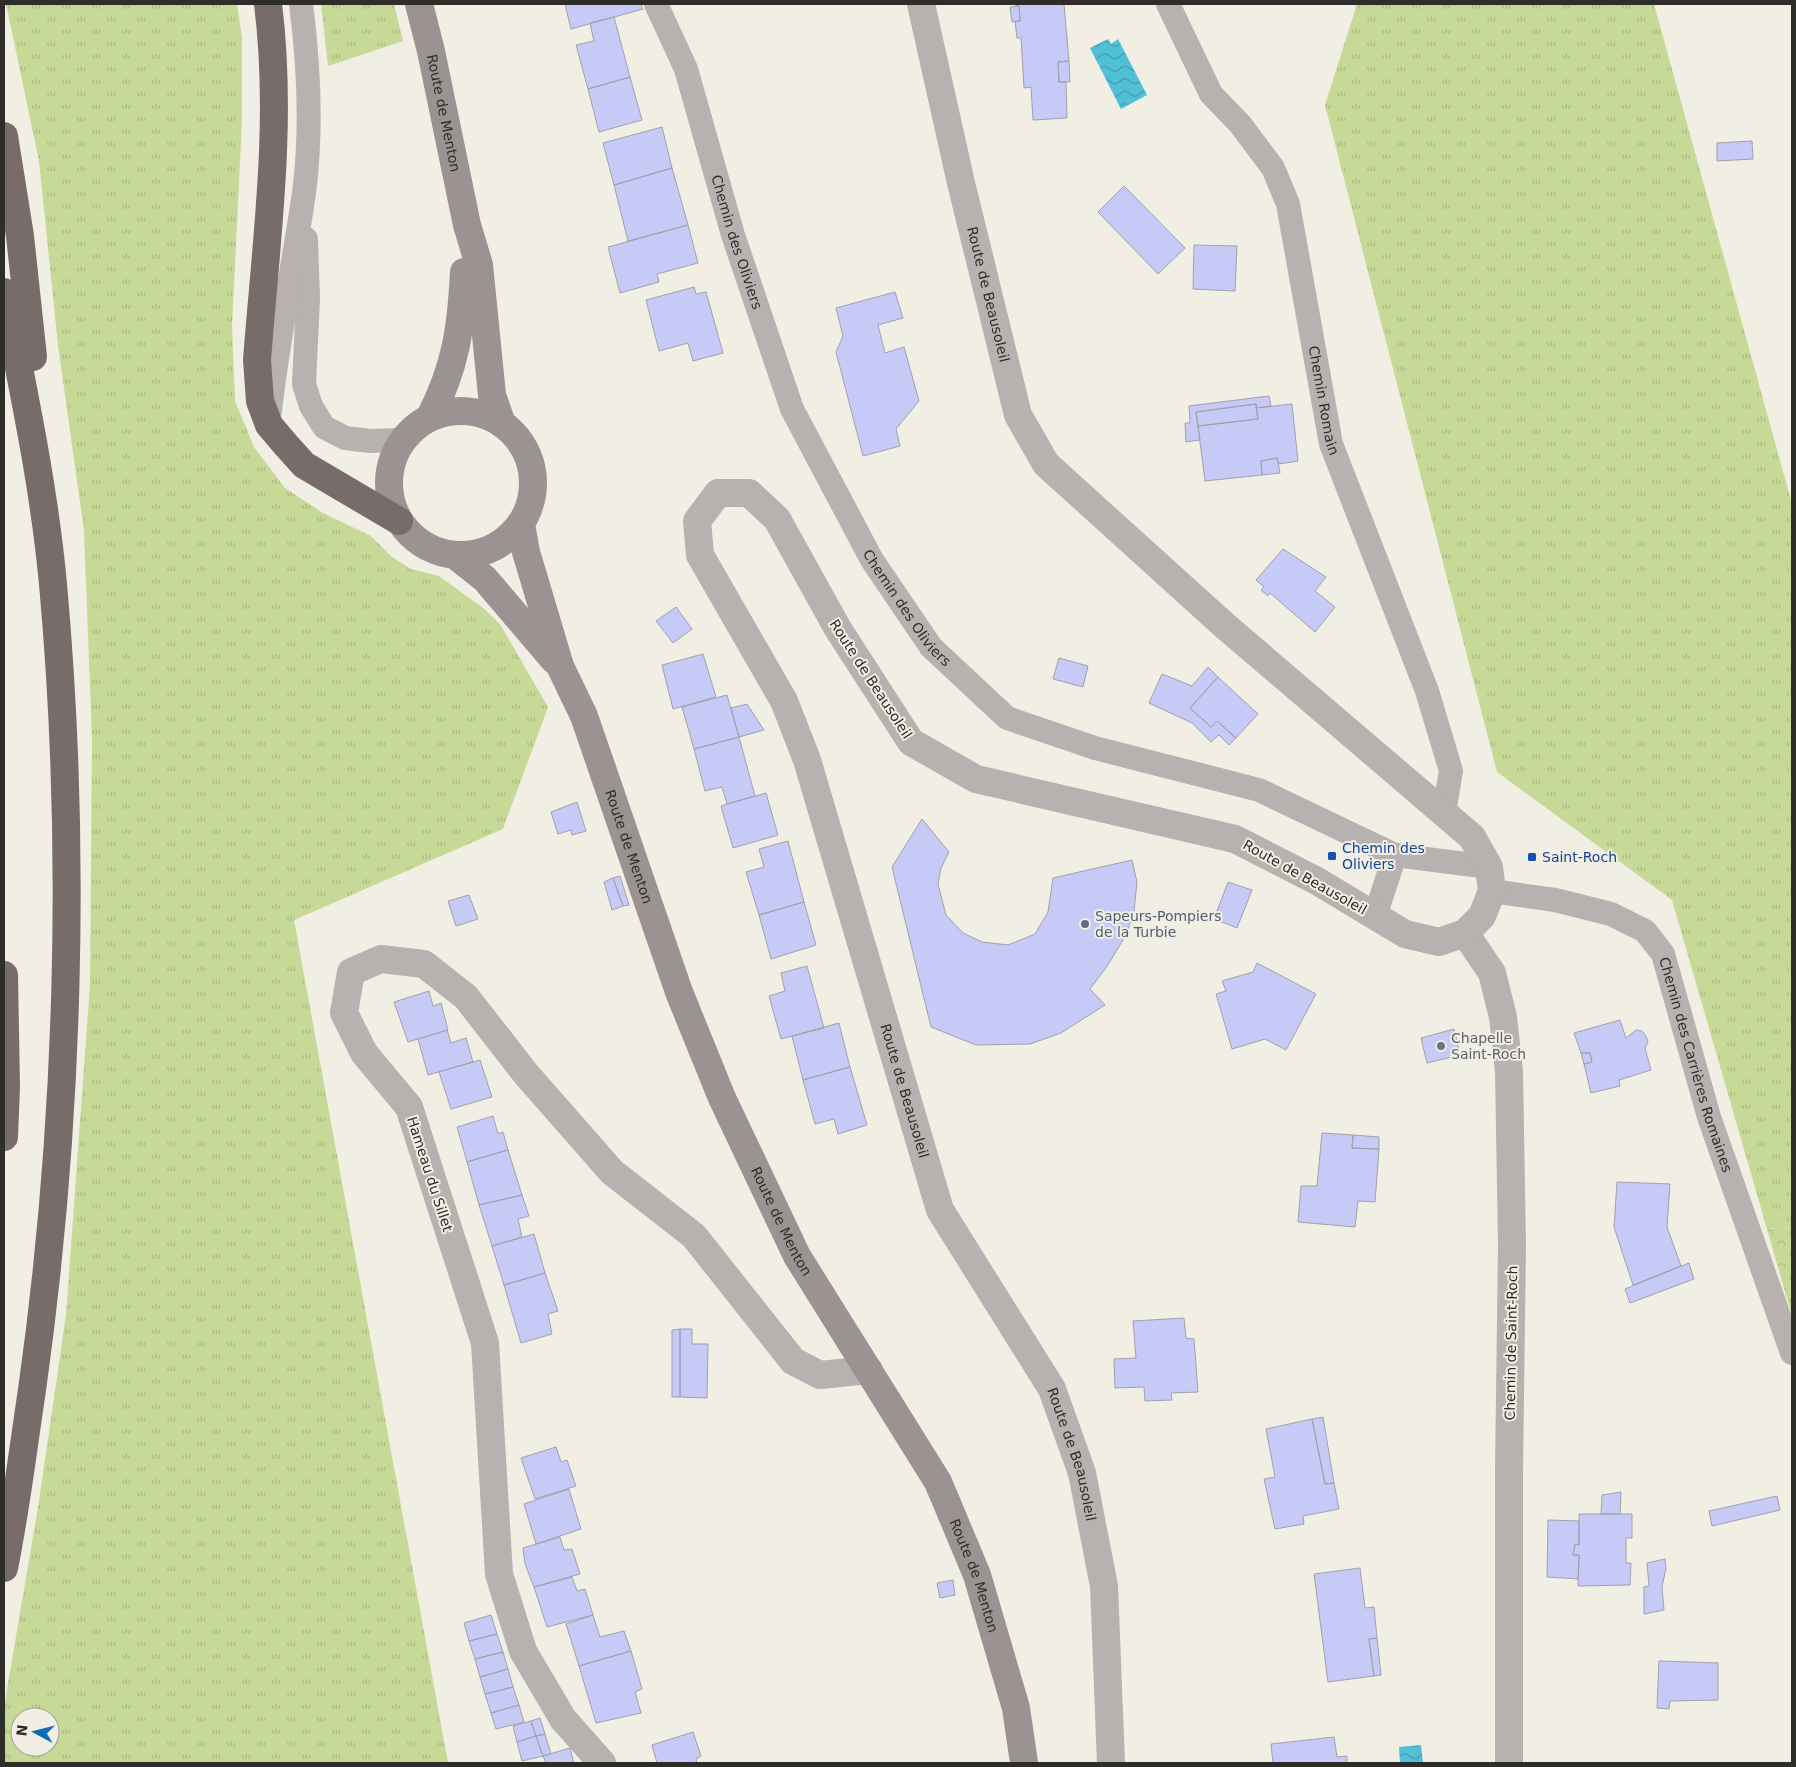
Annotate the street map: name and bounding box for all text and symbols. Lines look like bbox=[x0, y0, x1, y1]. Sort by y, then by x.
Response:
street label: Route de Menton bbox=[424, 53, 464, 173]
street label: Chemin des Oliviers bbox=[708, 173, 766, 311]
street label: Route de Beausoleil bbox=[964, 225, 1013, 364]
street label: Chemin Romain bbox=[1306, 344, 1342, 457]
street label: Chemin des Oliviers bbox=[860, 547, 954, 669]
street label: Route de Beausoleil bbox=[826, 616, 916, 742]
street label: Route de Menton bbox=[602, 787, 656, 906]
street label: Route de Beausoleil bbox=[1240, 836, 1370, 918]
place label: Chemin des Oliviers bbox=[1342, 840, 1425, 872]
place label: Saint-Roch bbox=[1542, 849, 1617, 865]
marker: Chemin des Oliviers bbox=[1326, 850, 1338, 862]
marker: Saint-Roch bbox=[1526, 851, 1538, 863]
place label: Sapeurs-Pompiers de la Turbie bbox=[1095, 908, 1222, 940]
marker: Sapeurs-Pompiers de la Turbie bbox=[1079, 918, 1091, 930]
street label: Chemin des Carrières Romaines bbox=[1656, 955, 1736, 1174]
street label: Route de Beausoleil bbox=[877, 1022, 932, 1160]
place label: Chapelle Saint-Roch bbox=[1451, 1030, 1526, 1062]
marker: Chapelle Saint-Roch bbox=[1435, 1040, 1447, 1052]
street label: Hameau du Sillet bbox=[404, 1114, 456, 1234]
street label: Route de Menton bbox=[748, 1164, 815, 1279]
street label: Chemin de Saint-Roch bbox=[1502, 1265, 1520, 1421]
street label: Route de Beausoleil bbox=[1044, 1385, 1099, 1522]
street label: Route de Menton bbox=[946, 1516, 1001, 1634]
north arrow bbox=[10, 1707, 60, 1757]
text: N bbox=[13, 1724, 31, 1737]

